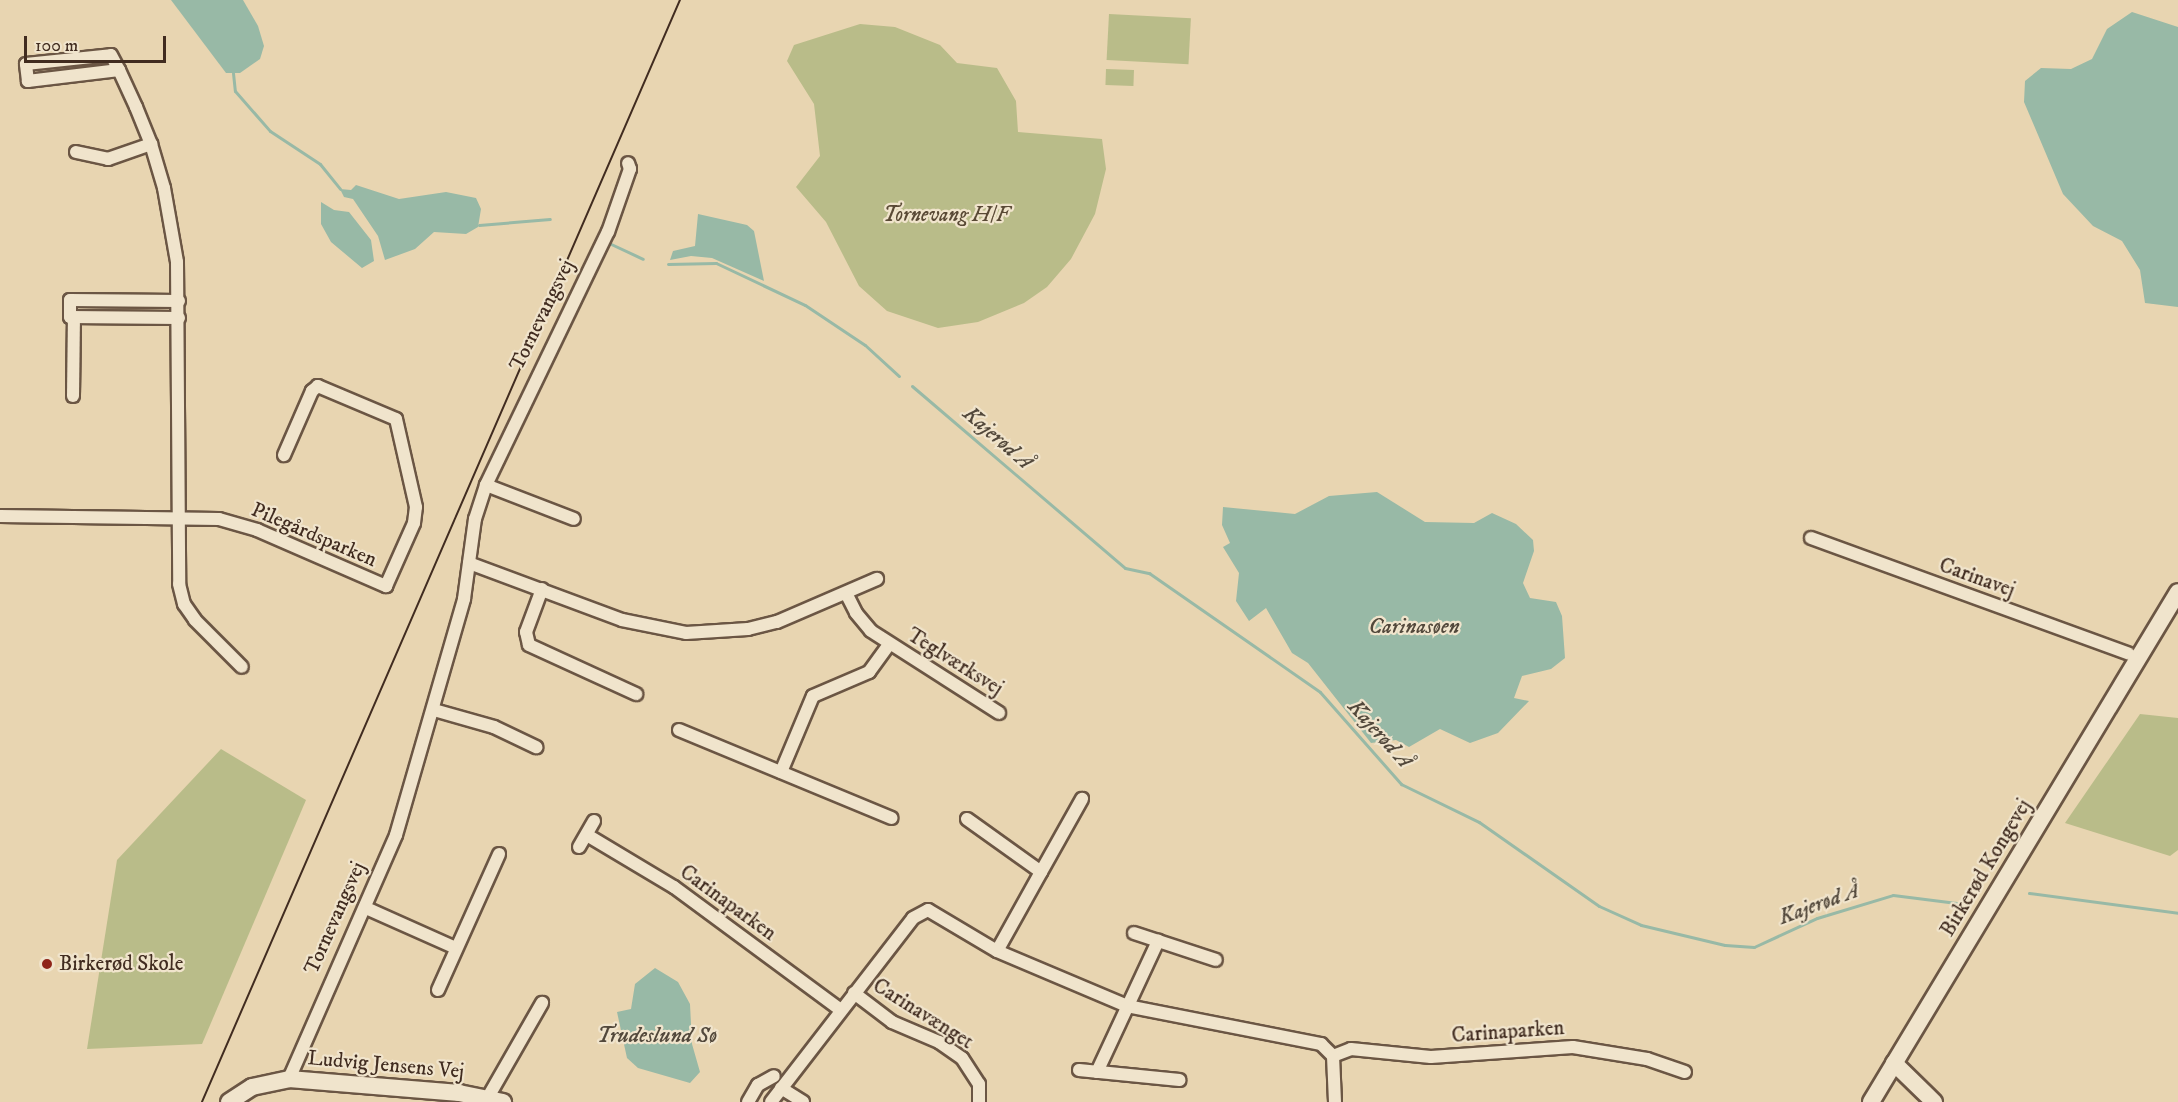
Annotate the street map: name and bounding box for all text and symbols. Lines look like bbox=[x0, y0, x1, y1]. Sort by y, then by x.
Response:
scale bar bbox=[27, 24, 170, 62]
text: 100 m bbox=[35, 35, 78, 57]
park label: Tornevang H/F bbox=[883, 202, 1009, 228]
street label: Tornevangsvej bbox=[504, 255, 580, 375]
water label: Kajerød Å bbox=[958, 400, 1038, 476]
street label: Pilegårdsparken bbox=[247, 497, 381, 573]
street label: Carinavej bbox=[1936, 553, 2018, 603]
water label: Carinasøen bbox=[1368, 614, 1460, 640]
street label: Teglværksvej bbox=[902, 623, 1008, 701]
water label: Kajerød Å bbox=[1342, 694, 1418, 774]
street label: Birkerød Kongevej bbox=[1935, 795, 2037, 941]
street label: Tornevangsvej bbox=[299, 858, 371, 978]
street label: Carinaparken bbox=[675, 860, 781, 946]
water label: Kajerød Å bbox=[1775, 877, 1863, 931]
place label: Birkerød Skole bbox=[59, 951, 184, 977]
marker: Birkerød Skole bbox=[40, 957, 54, 971]
street label: Carinavænget bbox=[868, 973, 978, 1055]
street label: Carinaparken bbox=[1451, 1015, 1565, 1049]
water label: Trudeslund Sø bbox=[597, 1023, 717, 1049]
street label: Ludvig Jensens Vej bbox=[307, 1046, 465, 1084]

